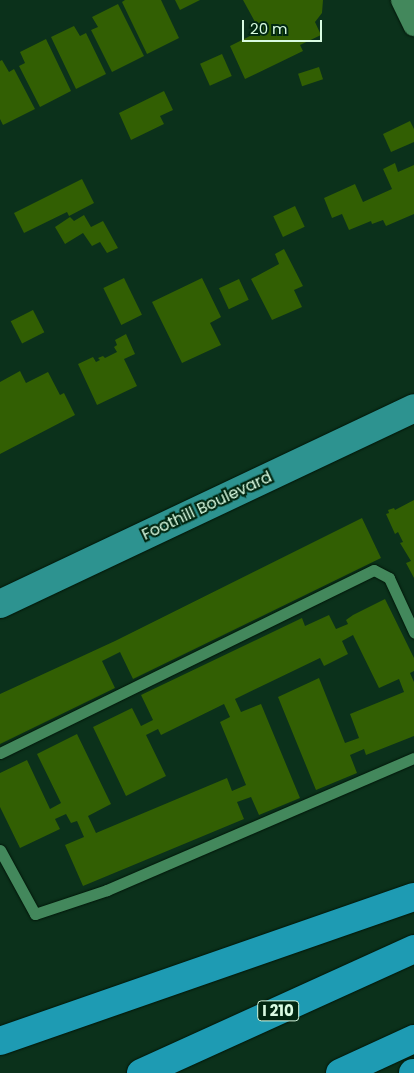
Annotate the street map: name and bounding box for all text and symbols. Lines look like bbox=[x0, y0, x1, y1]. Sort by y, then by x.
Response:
scale bar bbox=[244, 10, 324, 42]
text: 20 m bbox=[250, 18, 288, 39]
street label: Foothill Boulevard bbox=[139, 467, 275, 545]
road number: I 210 bbox=[257, 998, 299, 1024]

